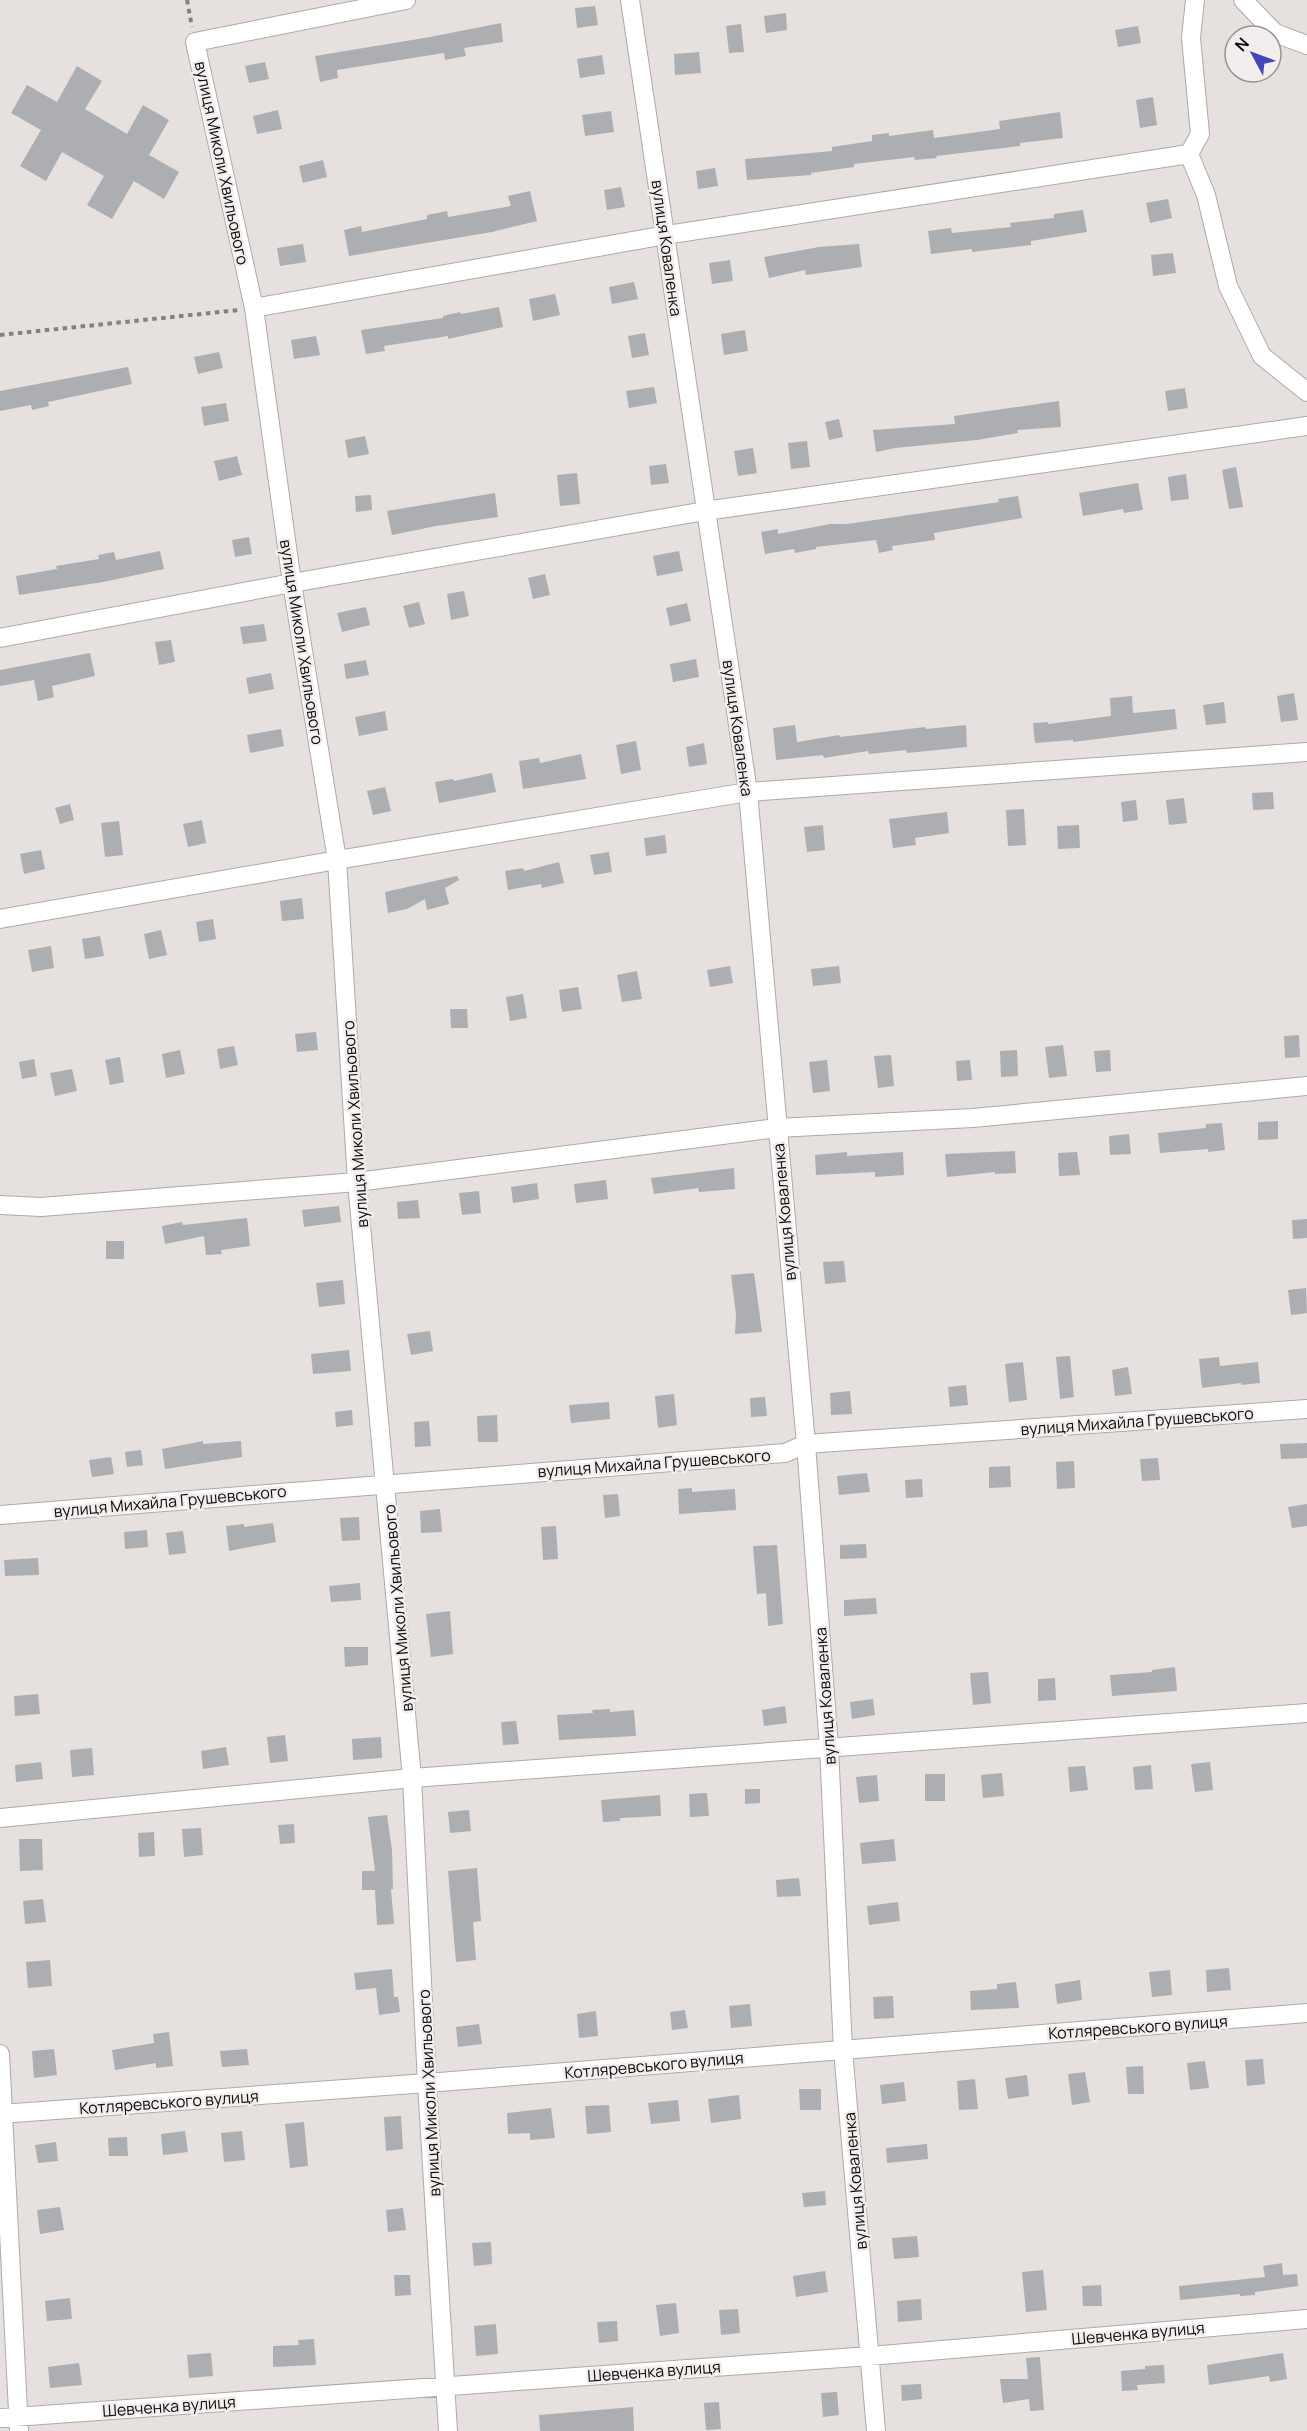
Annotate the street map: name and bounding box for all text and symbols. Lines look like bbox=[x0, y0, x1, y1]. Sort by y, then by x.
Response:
north arrow bbox=[1223, 24, 1283, 84]
text: N bbox=[1230, 33, 1254, 56]
street label: вулиця Миколи Хвильового bbox=[190, 59, 254, 267]
street label: вулиця Коваленка bbox=[647, 178, 687, 318]
street label: вулиця Миколи Хвильового bbox=[275, 538, 329, 746]
street label: вулиця Коваленка bbox=[718, 658, 758, 798]
street label: вулиця Миколи Хвильового bbox=[337, 1020, 373, 1228]
street label: вулиця Коваленка bbox=[767, 1143, 801, 1281]
street label: вулиця Михайла Грушевського bbox=[1020, 1402, 1254, 1440]
street label: вулиця Михайла Грушевського bbox=[537, 1444, 771, 1482]
street label: вулиця Михайла Грушевського bbox=[53, 1480, 287, 1522]
street label: вулиця Миколи Хвильового bbox=[378, 1504, 418, 1712]
street label: вулиця Коваленка bbox=[809, 1627, 841, 1765]
street label: вулиця Миколи Хвильового bbox=[413, 1989, 445, 2197]
street label: Котляревського вулиця bbox=[1048, 2010, 1228, 2044]
street label: Котляревського вулиця bbox=[563, 2046, 745, 2084]
street label: Котляревського вулиця bbox=[79, 2085, 259, 2119]
street label: вулиця Коваленка bbox=[838, 2112, 872, 2250]
street label: Шевченка вулиця bbox=[1070, 2316, 1206, 2350]
street label: Шевченка вулиця bbox=[587, 2355, 721, 2387]
street label: Шевченка вулиця bbox=[102, 2390, 236, 2422]

